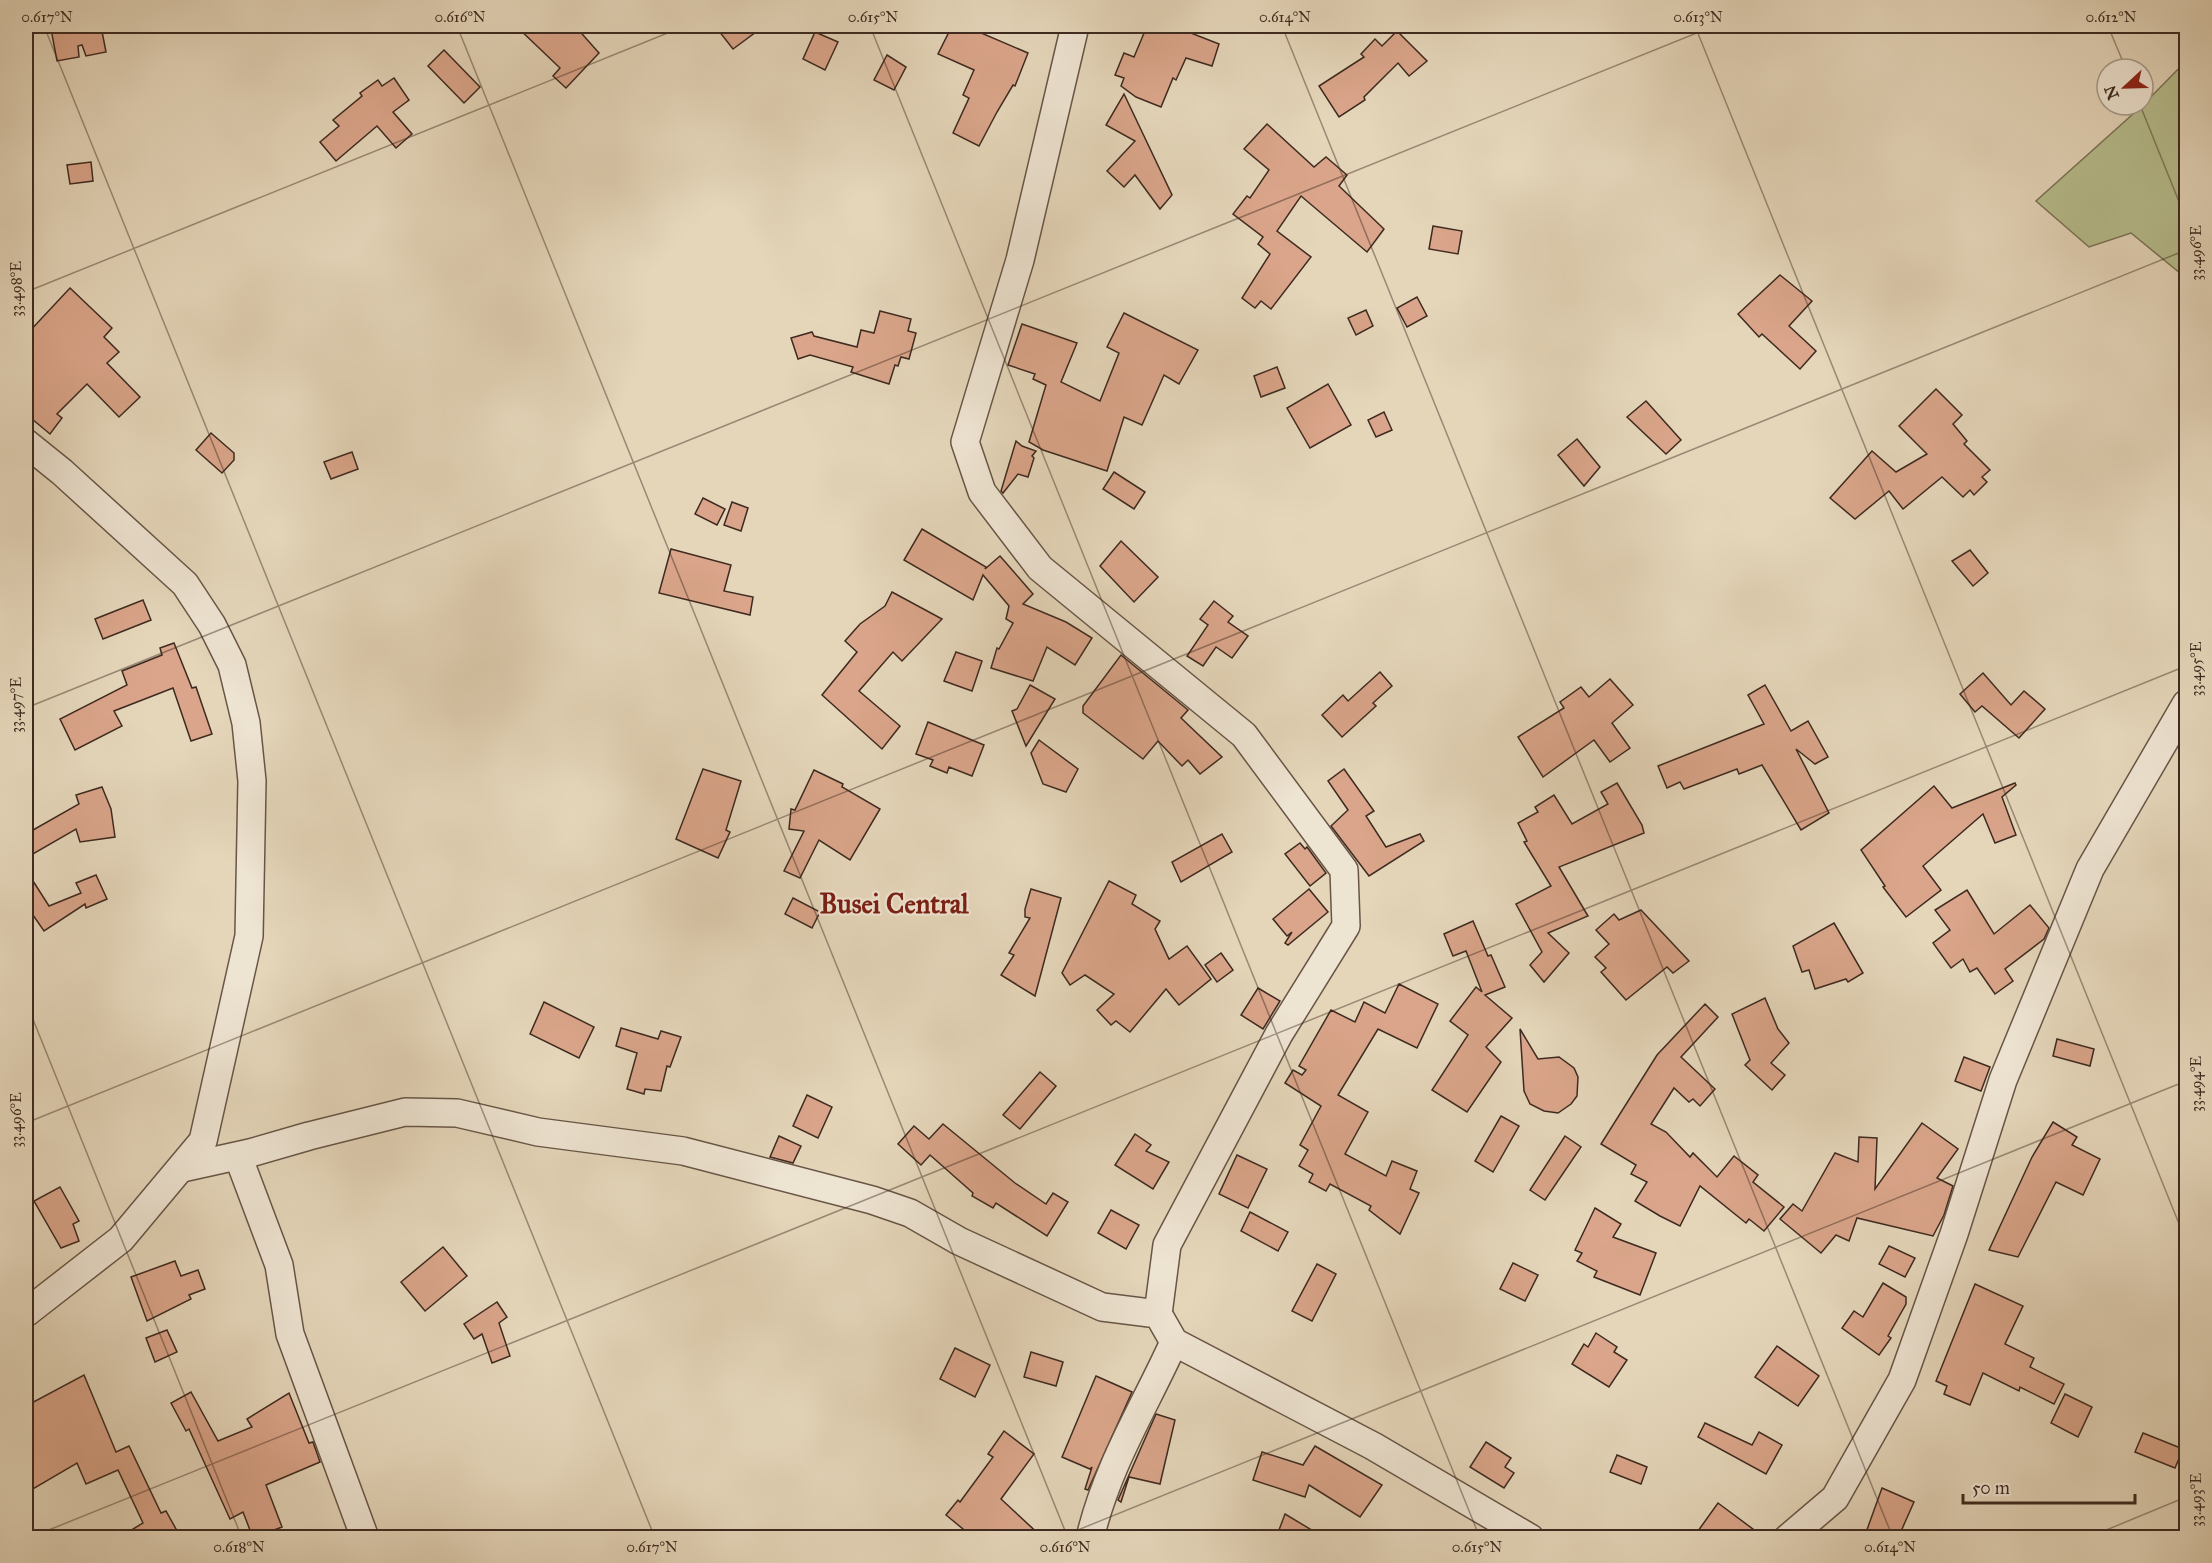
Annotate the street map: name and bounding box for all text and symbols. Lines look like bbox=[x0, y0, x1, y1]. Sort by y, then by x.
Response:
text: 0.617°N bbox=[21, 8, 73, 26]
text: 0.616°N bbox=[434, 8, 486, 26]
text: 0.615°N bbox=[848, 8, 898, 26]
text: 0.614°N bbox=[1259, 8, 1311, 26]
text: 0.613°N bbox=[1673, 8, 1723, 26]
text: 0.612°N bbox=[2086, 8, 2137, 26]
north arrow bbox=[2095, 57, 2155, 117]
text: N bbox=[2100, 82, 2123, 102]
text: 33.496°E bbox=[2187, 225, 2205, 281]
text: 33.498°E bbox=[7, 261, 25, 317]
text: 33.495°E bbox=[2187, 641, 2205, 696]
text: 33.497°E bbox=[7, 677, 25, 733]
district label: Busei Central bbox=[819, 887, 969, 920]
text: 33.494°E bbox=[2187, 1056, 2205, 1112]
text: 33.496°E bbox=[7, 1092, 25, 1148]
scale bar bbox=[1963, 1467, 2136, 1505]
text: 33.493°E bbox=[2187, 1473, 2205, 1527]
text: 50 m bbox=[1972, 1477, 2010, 1499]
text: 0.618°N bbox=[213, 1538, 265, 1556]
text: 0.617°N bbox=[626, 1538, 678, 1556]
text: 0.616°N bbox=[1039, 1538, 1091, 1556]
text: 0.615°N bbox=[1452, 1538, 1502, 1556]
text: 0.614°N bbox=[1864, 1538, 1916, 1556]

